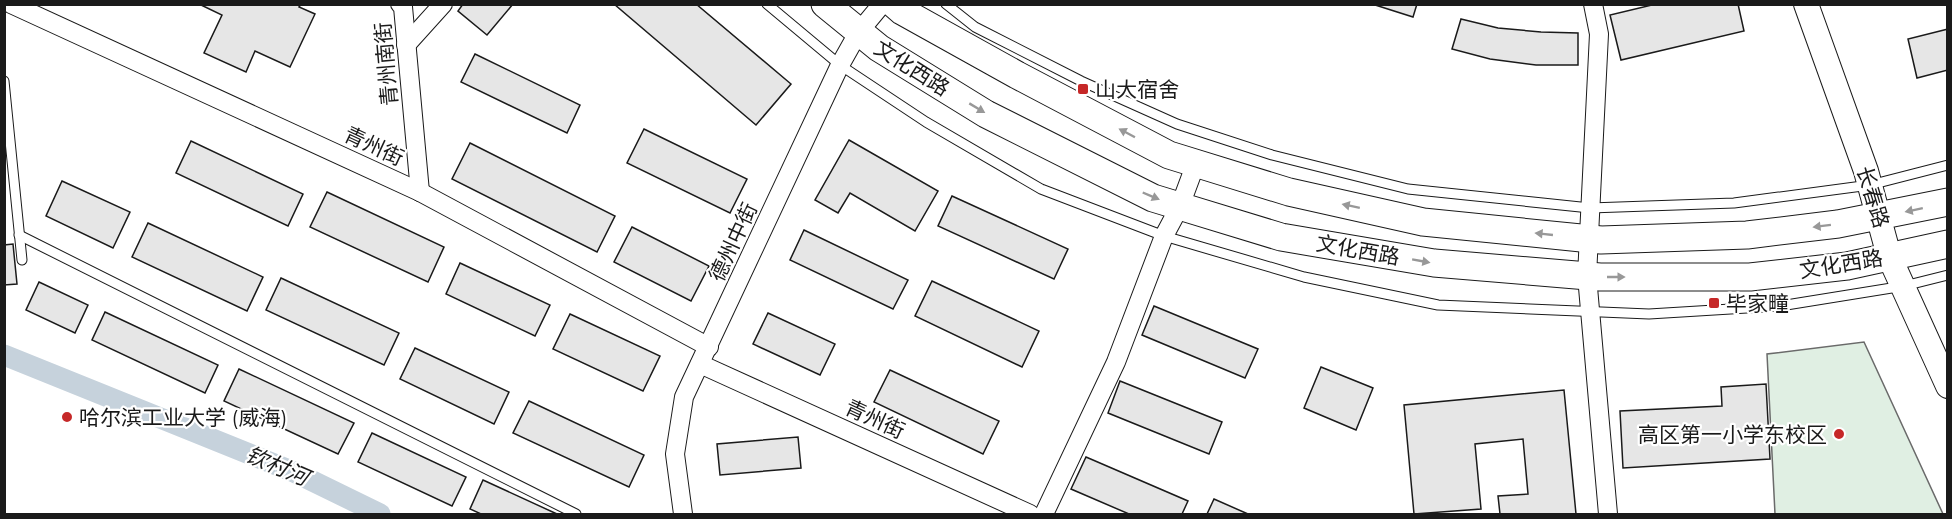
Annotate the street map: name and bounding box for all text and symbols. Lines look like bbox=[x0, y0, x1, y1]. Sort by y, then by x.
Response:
street label: 青州南街 bbox=[370, 21, 402, 107]
street label: 文化西路 bbox=[870, 35, 954, 101]
place label: 山大宿舍 bbox=[1095, 77, 1179, 102]
marker: 山大宿舍 bbox=[1076, 82, 1090, 96]
one-way arrow bbox=[969, 103, 985, 114]
street label: 青州街 bbox=[340, 121, 408, 171]
one-way arrow bbox=[1118, 128, 1135, 138]
street label: 长春路 bbox=[1852, 163, 1894, 231]
one-way arrow bbox=[1142, 191, 1160, 201]
street label: 德州中街 bbox=[704, 199, 762, 285]
one-way arrow bbox=[1342, 201, 1360, 211]
one-way arrow bbox=[1904, 206, 1923, 215]
one-way arrow bbox=[1812, 222, 1831, 231]
one-way arrow bbox=[1534, 229, 1553, 239]
street label: 文化西路 bbox=[1314, 230, 1402, 270]
street label: 文化西路 bbox=[1798, 245, 1884, 283]
one-way arrow bbox=[1412, 257, 1431, 266]
one-way arrow bbox=[1606, 272, 1625, 282]
place label: 毕家疃 bbox=[1726, 291, 1789, 316]
marker: 毕家疃 bbox=[1707, 296, 1721, 310]
street label: 青州街 bbox=[841, 394, 909, 444]
place label: 哈尔滨工业大学 (威海) bbox=[79, 405, 287, 430]
marker: 哈尔滨工业大学 (威海) bbox=[60, 410, 74, 424]
place label: 高区第一小学东校区 bbox=[1638, 422, 1827, 447]
marker: 高区第一小学东校区 bbox=[1832, 427, 1846, 441]
water label: 钦村河 bbox=[241, 441, 316, 493]

